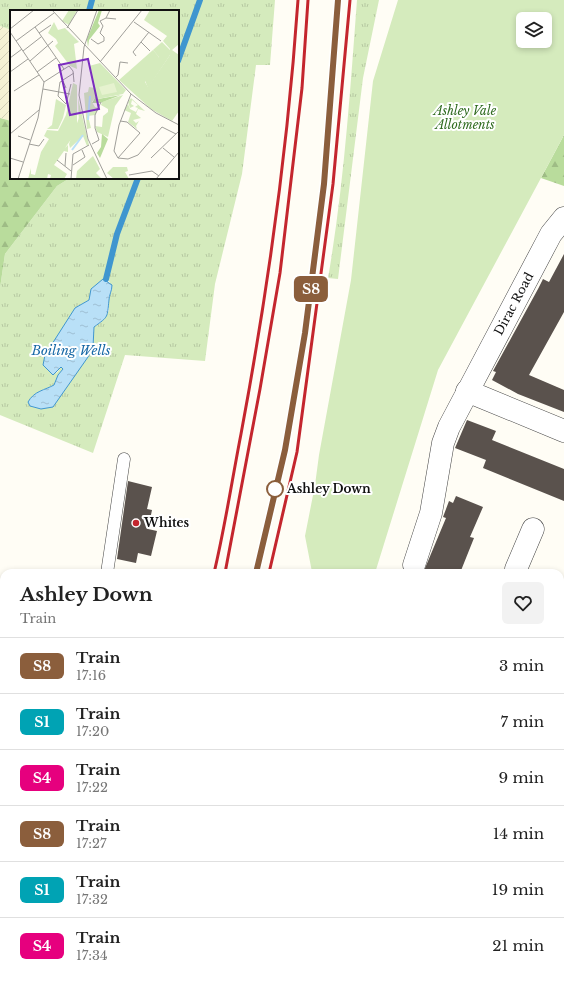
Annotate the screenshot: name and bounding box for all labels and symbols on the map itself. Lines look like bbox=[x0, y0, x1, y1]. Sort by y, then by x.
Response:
inset map bbox=[10, 10, 179, 179]
park label: Ashley Vale Allotments bbox=[432, 103, 497, 132]
street label: Dirac Road bbox=[491, 270, 536, 338]
line badge: S8 bbox=[293, 276, 329, 302]
water label: Boiling Wells bbox=[30, 342, 111, 359]
marker: Ashley Down bbox=[266, 480, 284, 498]
place label: Ashley Down bbox=[286, 481, 371, 496]
place label: Whites bbox=[143, 515, 190, 530]
marker: Whites bbox=[131, 518, 141, 528]

